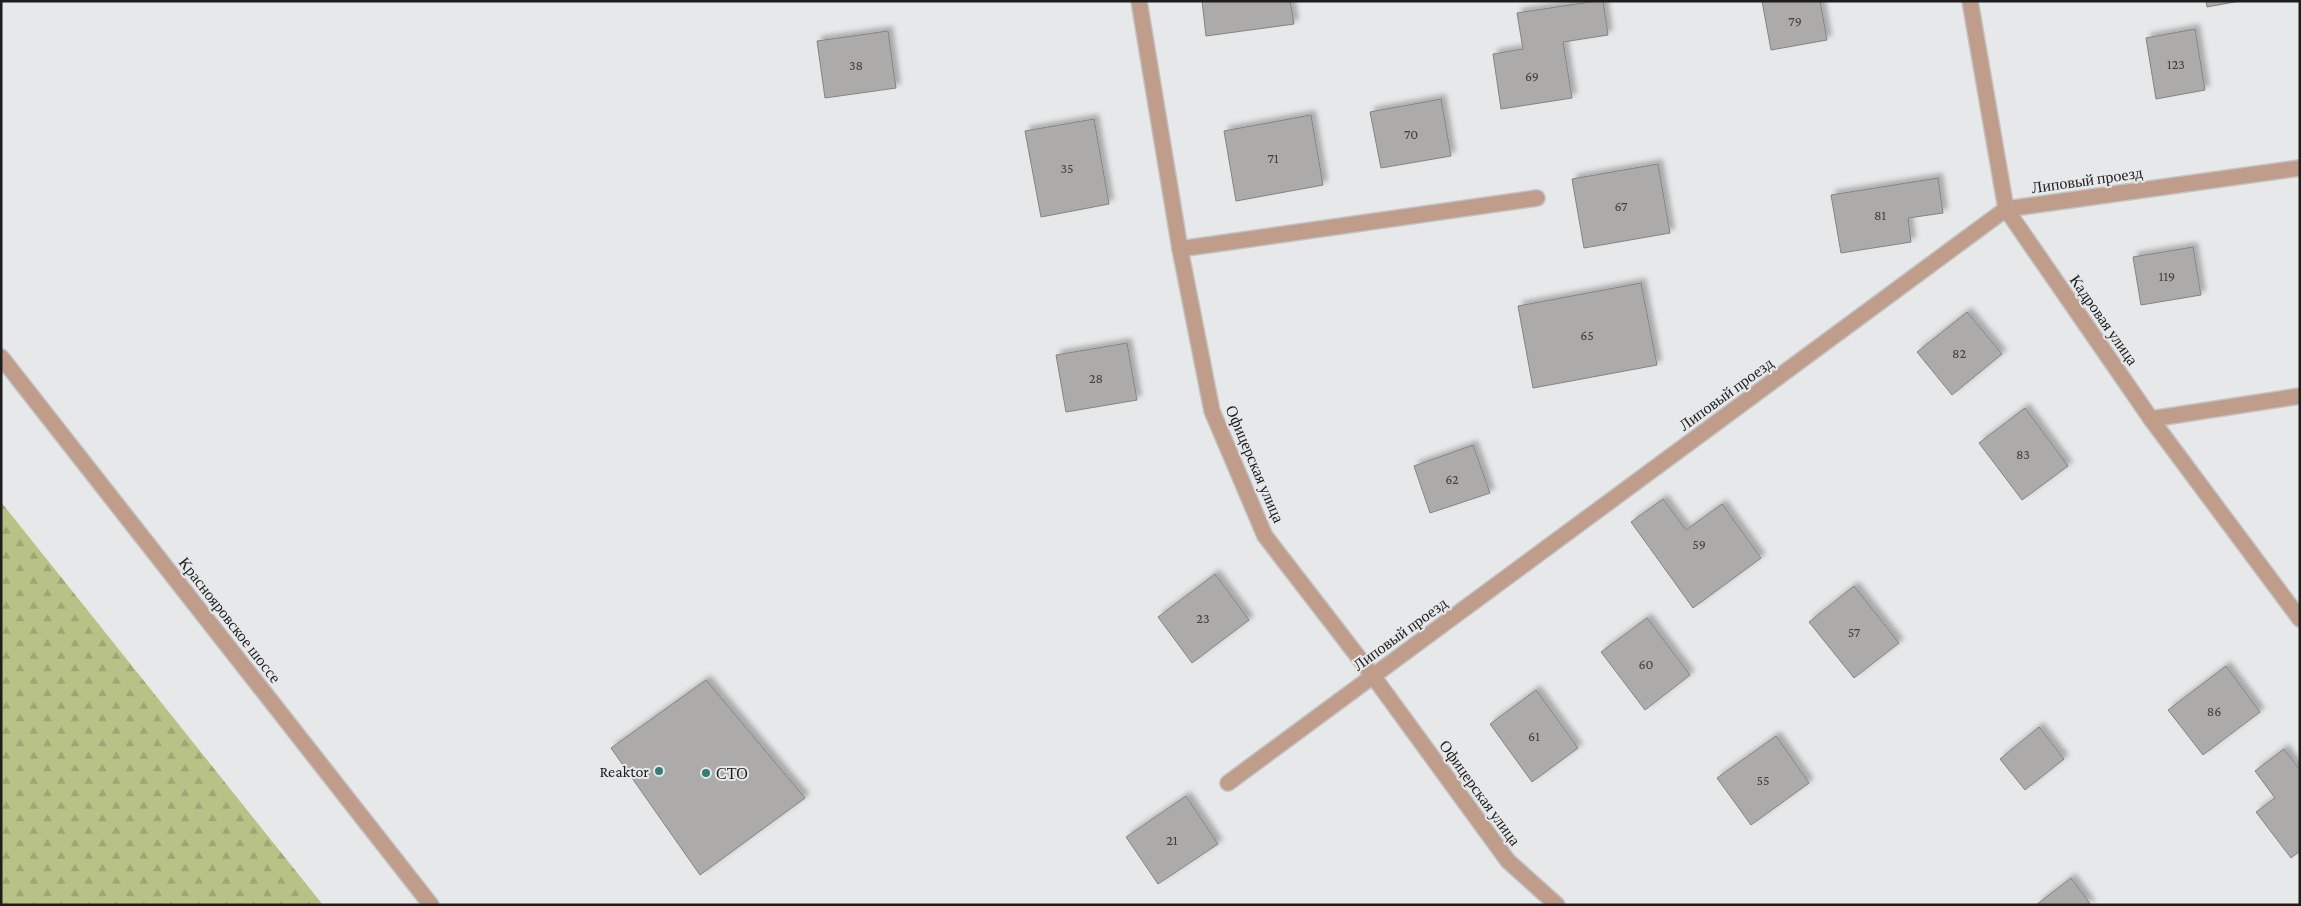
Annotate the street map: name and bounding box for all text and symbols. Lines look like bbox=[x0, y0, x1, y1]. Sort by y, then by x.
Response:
house number: 79 bbox=[1788, 13, 1802, 29]
house number: 123 bbox=[2167, 56, 2185, 72]
house number: 38 bbox=[849, 57, 863, 73]
house number: 69 bbox=[1525, 68, 1539, 84]
house number: 70 bbox=[1404, 126, 1418, 142]
house number: 71 bbox=[1267, 150, 1279, 166]
house number: 35 bbox=[1060, 160, 1074, 176]
street label: Липовый проезд bbox=[2030, 164, 2144, 197]
house number: 67 bbox=[1614, 198, 1628, 214]
house number: 81 bbox=[1874, 207, 1886, 223]
house number: 119 bbox=[2159, 268, 2175, 284]
street label: Кадровая улица bbox=[2066, 272, 2141, 369]
house number: 65 bbox=[1580, 327, 1594, 343]
house number: 82 bbox=[1952, 345, 1966, 361]
street label: Липовый проезд bbox=[1676, 354, 1777, 435]
house number: 28 bbox=[1089, 370, 1103, 386]
street label: Офицерская улица bbox=[1222, 403, 1287, 526]
house number: 83 bbox=[2016, 446, 2030, 462]
house number: 62 bbox=[1445, 471, 1459, 487]
house number: 59 bbox=[1692, 536, 1706, 552]
street label: Краснояровское шоссе bbox=[175, 554, 284, 687]
street label: Липовый проезд bbox=[1350, 594, 1451, 675]
house number: 23 bbox=[1196, 610, 1210, 626]
house number: 57 bbox=[1848, 624, 1861, 640]
house number: 60 bbox=[1638, 656, 1654, 672]
house number: 86 bbox=[2207, 703, 2221, 719]
house number: 61 bbox=[1528, 728, 1540, 744]
street label: Офицерская улица bbox=[1435, 737, 1524, 849]
place label: Reaktor bbox=[599, 763, 649, 780]
marker: Reaktor bbox=[653, 765, 665, 777]
place label: СТО bbox=[716, 765, 748, 782]
marker: СТО bbox=[700, 767, 712, 779]
house number: 55 bbox=[1756, 772, 1770, 788]
house number: 21 bbox=[1166, 832, 1178, 848]

